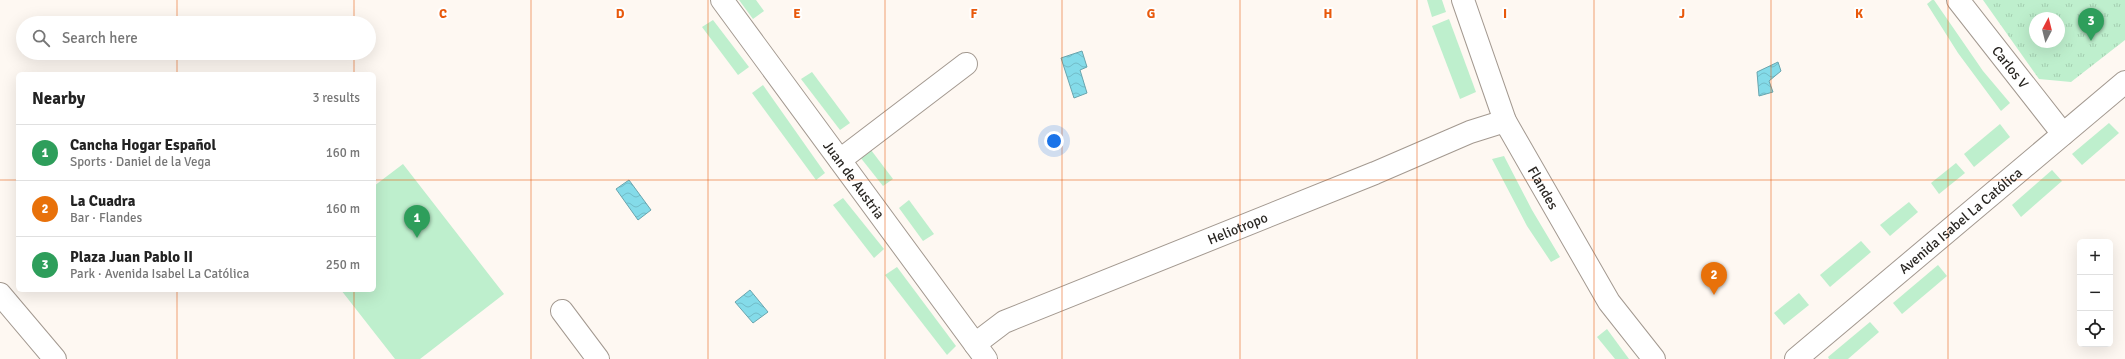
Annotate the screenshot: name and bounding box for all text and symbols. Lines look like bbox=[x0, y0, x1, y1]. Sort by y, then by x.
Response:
text: C bbox=[439, 6, 447, 22]
text: D bbox=[616, 6, 625, 22]
text: E bbox=[793, 6, 801, 22]
text: F bbox=[971, 6, 978, 22]
text: G bbox=[1147, 6, 1155, 22]
text: H bbox=[1324, 6, 1332, 22]
text: I bbox=[1503, 6, 1507, 22]
text: J bbox=[1679, 6, 1685, 22]
text: K bbox=[1855, 6, 1863, 22]
pin: 3 bbox=[2078, 8, 2104, 41]
north arrow bbox=[2029, 12, 2065, 48]
search box bbox=[16, 16, 376, 60]
icon: search bbox=[30, 27, 52, 49]
text: Search here bbox=[62, 29, 138, 47]
street label: Carlos V bbox=[1989, 42, 2032, 91]
text: Nearby bbox=[32, 88, 85, 109]
text: 3 results bbox=[312, 90, 360, 106]
your location bbox=[1044, 131, 1064, 151]
text: Cancha Hogar Español bbox=[70, 136, 216, 154]
street label: Juan de Austria bbox=[820, 137, 888, 222]
text: 1 bbox=[41, 145, 49, 161]
text: 160 m bbox=[326, 145, 360, 161]
text: Sports · Daniel de la Vega bbox=[70, 154, 211, 170]
street label: Flandes bbox=[1524, 163, 1562, 212]
street label: Avenida Isabel La Católica bbox=[1895, 164, 2026, 277]
text: La Cuadra bbox=[70, 192, 135, 210]
text: 2 bbox=[41, 201, 49, 217]
text: 160 m bbox=[326, 201, 360, 217]
pin: 1 bbox=[404, 205, 430, 238]
street label: Heliotropo bbox=[1205, 209, 1270, 248]
text: Bar · Flandes bbox=[70, 210, 142, 226]
map controls bbox=[2077, 239, 2113, 347]
button: + bbox=[2077, 239, 2113, 275]
text: Plaza Juan Pablo II bbox=[70, 248, 193, 266]
text: 3 bbox=[41, 257, 49, 273]
text: 250 m bbox=[326, 257, 360, 273]
pin: 2 bbox=[1701, 262, 1727, 295]
text: Park · Avenida Isabel La Católica bbox=[70, 266, 249, 282]
button: − bbox=[2077, 275, 2113, 311]
button: locate bbox=[2077, 311, 2113, 347]

